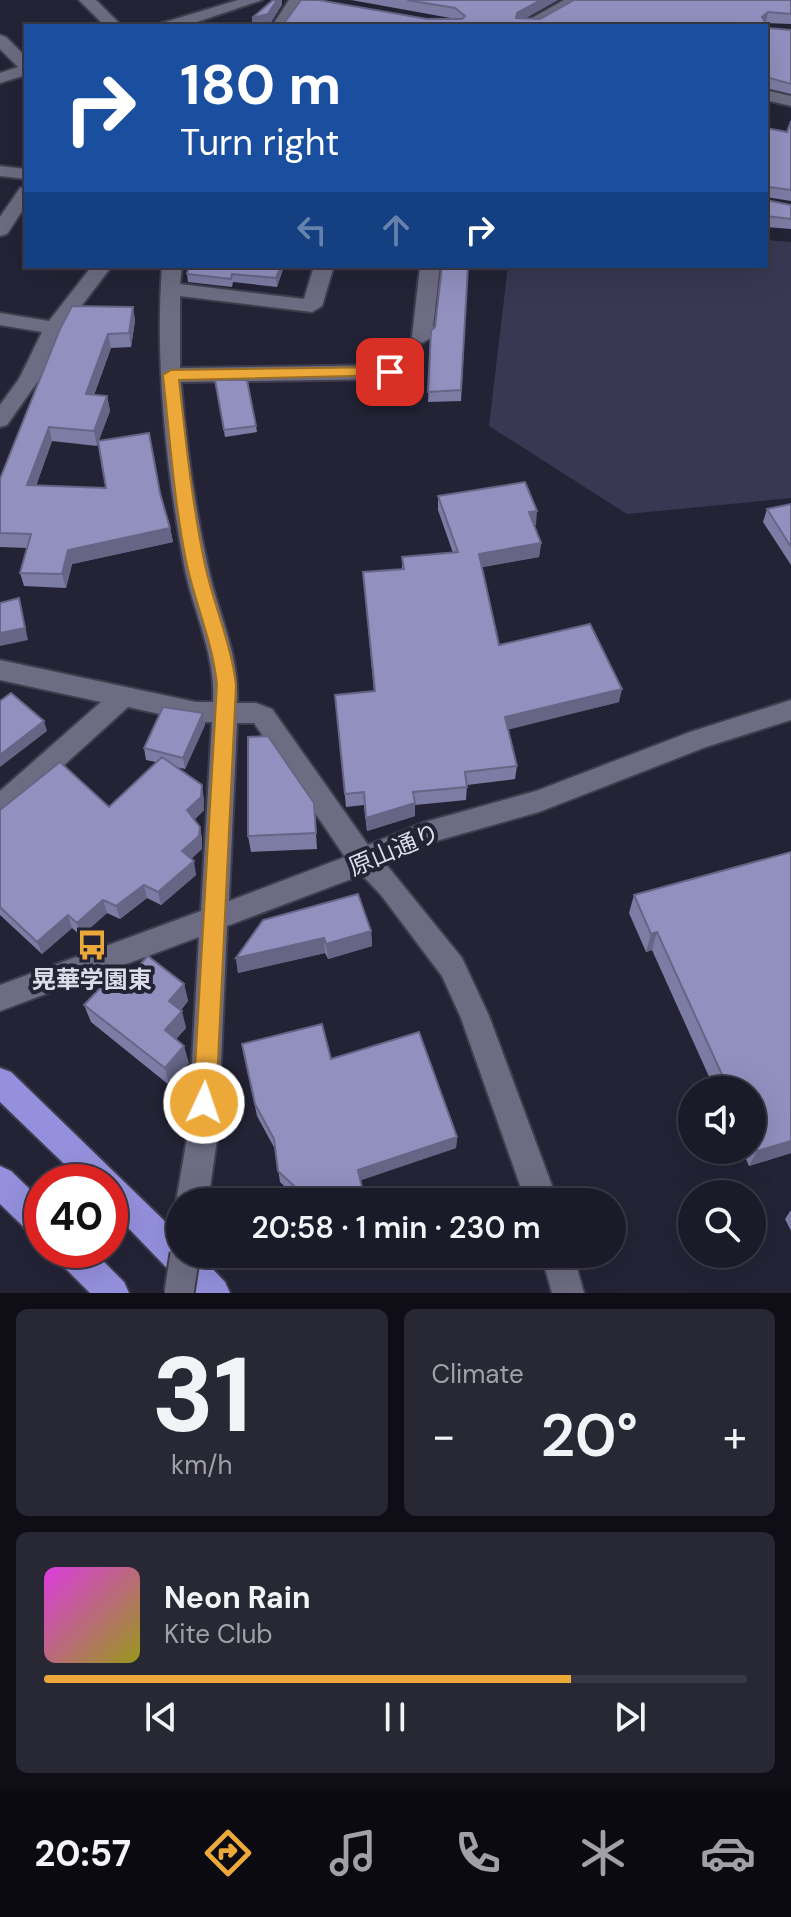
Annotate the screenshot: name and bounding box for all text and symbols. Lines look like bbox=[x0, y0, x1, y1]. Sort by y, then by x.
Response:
text: 180 m bbox=[180, 48, 341, 121]
icon: right bbox=[48, 56, 152, 160]
text: Turn right bbox=[180, 119, 339, 166]
icon: left bbox=[290, 208, 334, 252]
icon: ahead bbox=[374, 208, 418, 252]
icon: right bbox=[458, 208, 502, 252]
pin bbox=[356, 338, 424, 406]
icon: arrive bbox=[368, 350, 412, 394]
street label: 原山通り bbox=[344, 817, 444, 883]
bus stop icon: 晃華学園東 bbox=[75, 928, 109, 962]
place label: 晃華学園東 bbox=[32, 964, 152, 995]
position arrow bbox=[162, 1061, 246, 1145]
map controls bbox=[678, 1076, 766, 1268]
button: sound bbox=[678, 1076, 766, 1164]
speed limit sign: 40 bbox=[24, 1164, 128, 1268]
button: search bbox=[678, 1180, 766, 1268]
text: 20:58 · 1 min · 230 m bbox=[252, 1208, 540, 1247]
text: 31 bbox=[152, 1328, 252, 1463]
text: Climate bbox=[432, 1357, 524, 1391]
text: 20° bbox=[540, 1396, 638, 1475]
text: − bbox=[432, 1407, 456, 1465]
text: + bbox=[723, 1407, 747, 1465]
text: km/h bbox=[171, 1448, 232, 1482]
text: Neon Rain bbox=[164, 1578, 310, 1617]
text: Kite Club bbox=[164, 1617, 273, 1651]
icon: previous bbox=[139, 1695, 183, 1739]
icon: pause bbox=[373, 1695, 417, 1739]
icon: next bbox=[608, 1695, 652, 1739]
icon: directions bbox=[200, 1825, 256, 1881]
icon: music bbox=[325, 1825, 381, 1881]
icon: phone bbox=[450, 1825, 506, 1881]
icon: climate bbox=[575, 1825, 631, 1881]
icon: car bbox=[700, 1825, 756, 1881]
text: 20:57 bbox=[35, 1830, 131, 1877]

